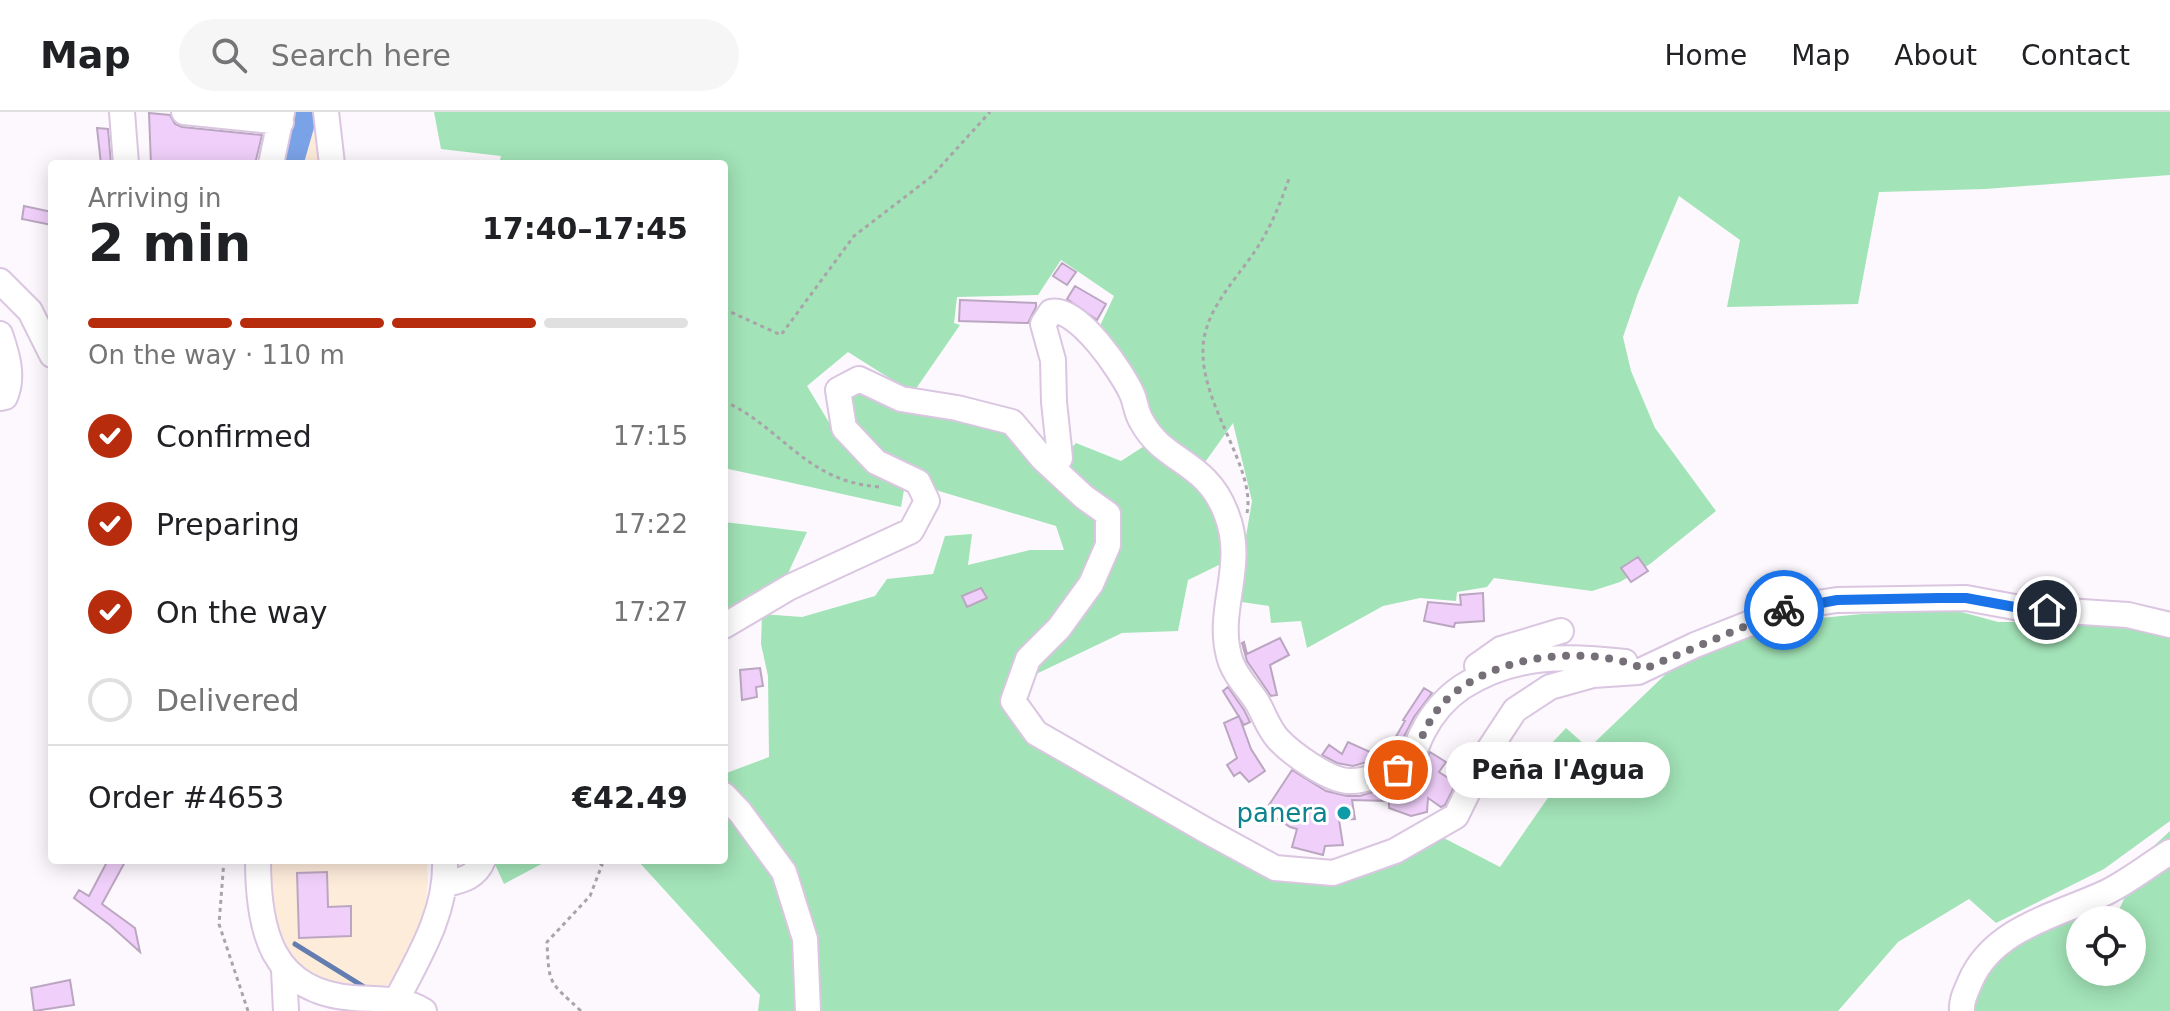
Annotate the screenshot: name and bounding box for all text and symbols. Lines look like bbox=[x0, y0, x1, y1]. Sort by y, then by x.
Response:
search box bbox=[179, 19, 739, 91]
text: Map bbox=[40, 33, 131, 77]
icon: search bbox=[207, 33, 251, 77]
text: Search here bbox=[271, 38, 451, 73]
text: Home bbox=[1664, 39, 1747, 72]
text: Map bbox=[1791, 39, 1850, 72]
text: About bbox=[1894, 39, 1977, 72]
text: Contact bbox=[2021, 39, 2130, 72]
text: Arriving in bbox=[88, 183, 222, 213]
text: 17:40–17:45 bbox=[482, 211, 688, 246]
text: 2 min bbox=[88, 213, 251, 273]
text: On the way · 110 m bbox=[88, 340, 345, 370]
icon: check bbox=[88, 414, 132, 458]
text: Confirmed bbox=[156, 419, 312, 454]
text: 17:15 bbox=[613, 421, 688, 451]
icon: check bbox=[88, 502, 132, 546]
text: Preparing bbox=[156, 507, 300, 542]
text: 17:22 bbox=[613, 509, 688, 539]
courier bbox=[1744, 570, 1824, 650]
pin bbox=[2013, 576, 2081, 644]
icon: bike bbox=[1762, 588, 1806, 632]
icon: home bbox=[2025, 588, 2069, 632]
icon: check bbox=[88, 590, 132, 634]
text: On the way bbox=[156, 595, 328, 630]
text: 17:27 bbox=[613, 597, 688, 627]
text: Delivered bbox=[156, 683, 300, 718]
pin bbox=[1364, 736, 1432, 804]
callout: Peña l'Agua bbox=[1446, 742, 1670, 798]
icon: bag bbox=[1376, 748, 1420, 792]
text: Peña l'Agua bbox=[1471, 755, 1645, 785]
text: Order #4653 bbox=[88, 780, 284, 815]
text: €42.49 bbox=[572, 780, 688, 815]
place label: panera bbox=[1236, 798, 1328, 828]
marker: panera bbox=[1335, 804, 1353, 822]
map controls bbox=[2066, 906, 2146, 986]
button: locate bbox=[2066, 906, 2146, 986]

